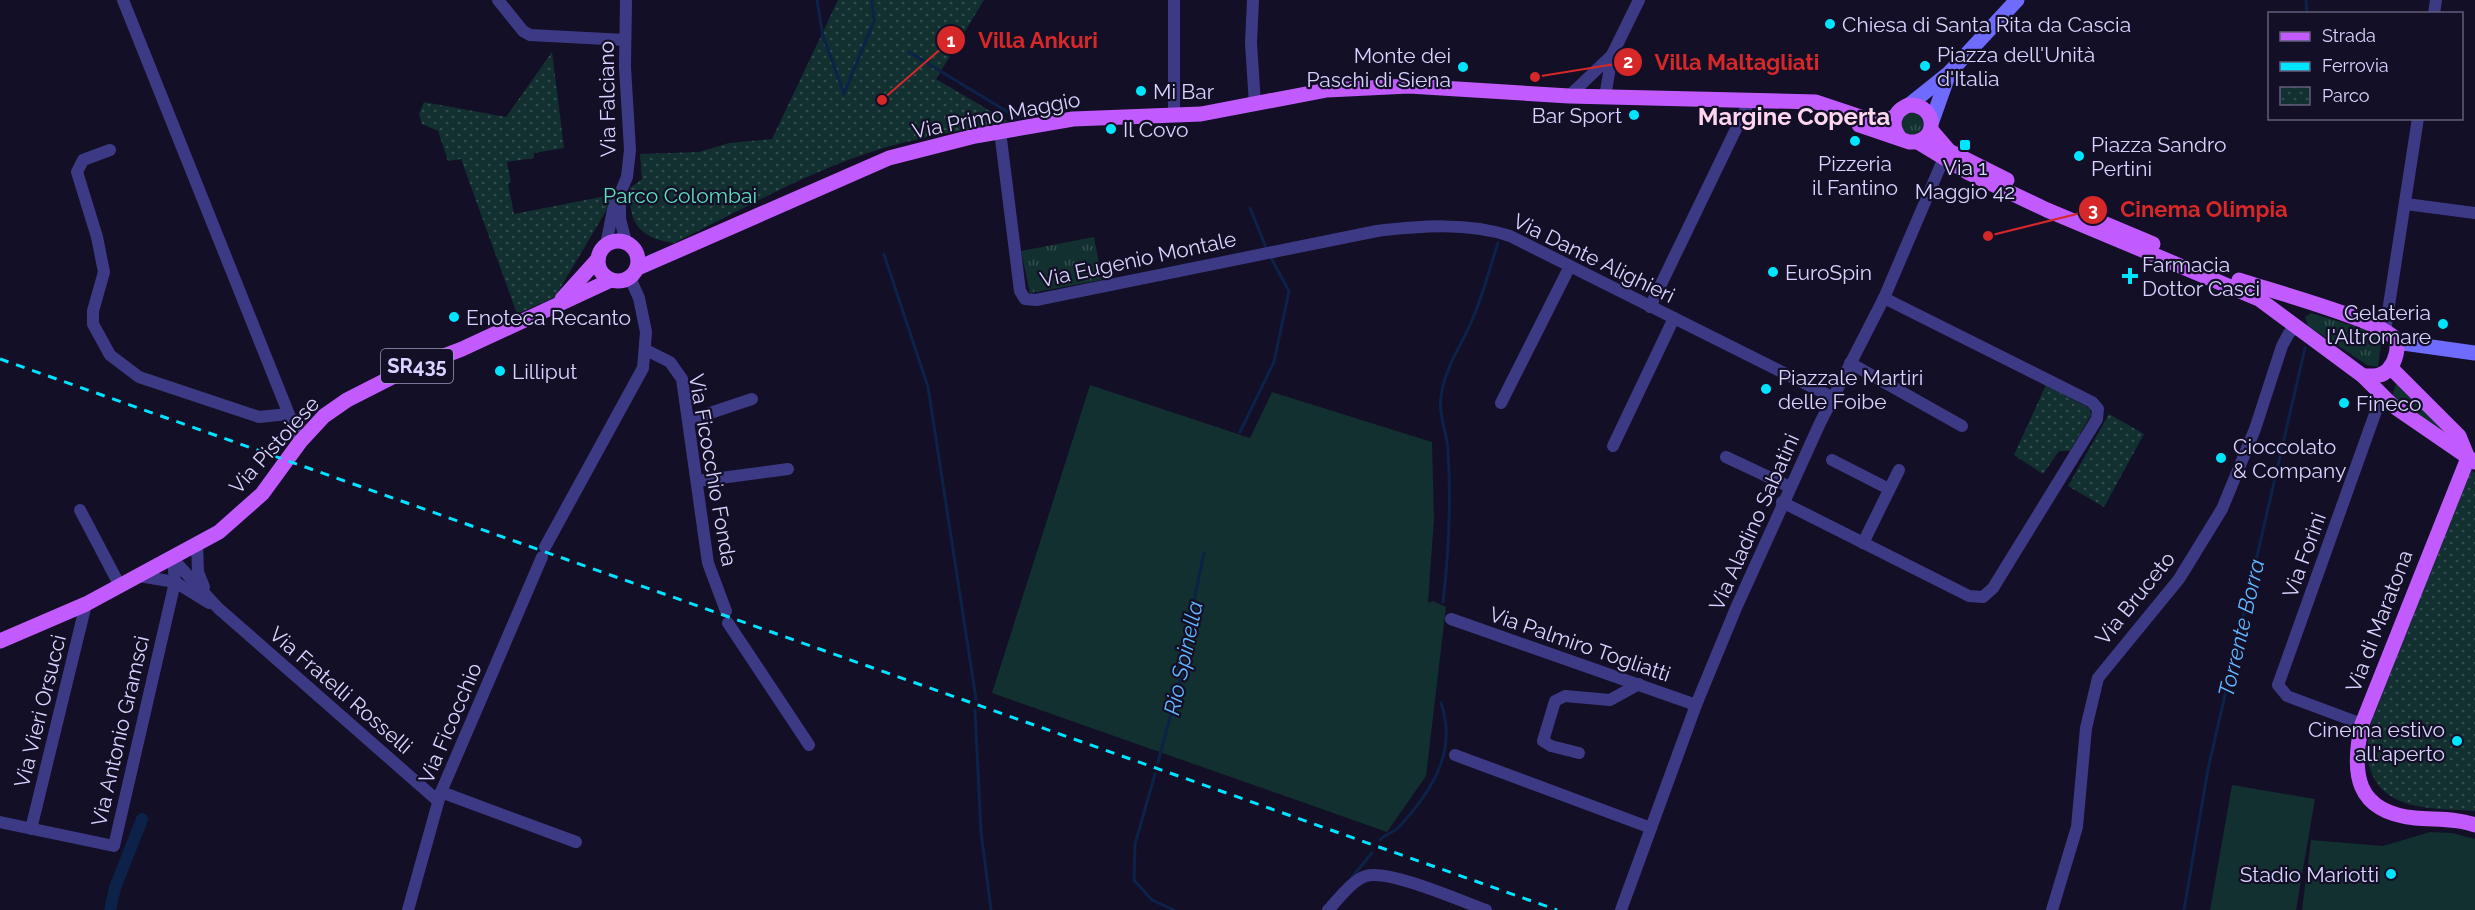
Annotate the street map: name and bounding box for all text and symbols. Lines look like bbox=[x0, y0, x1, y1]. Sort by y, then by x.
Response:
place label: Chiesa di Santa Rita da Cascia bbox=[1842, 12, 2131, 37]
legend bbox=[2268, 12, 2463, 120]
marker: Chiesa di Santa Rita da Cascia bbox=[1823, 17, 1837, 31]
callout: Villa Ankuri bbox=[936, 20, 1110, 60]
text: Strada bbox=[2322, 25, 2376, 46]
text: Villa Ankuri bbox=[978, 27, 1098, 53]
text: 1 bbox=[947, 30, 956, 51]
street label: Via Falciano bbox=[593, 41, 621, 157]
callout: Villa Maltagliati bbox=[1613, 42, 1832, 82]
place label: Piazza dell'Unità d'Italia bbox=[1937, 42, 2095, 91]
place label: Monte dei Paschi di Siena bbox=[1306, 43, 1451, 92]
text: Villa Maltagliati bbox=[1655, 49, 1819, 75]
text: 2 bbox=[1623, 51, 1633, 72]
text: Ferrovia bbox=[2322, 55, 2389, 76]
marker: Piazza dell'Unità d'Italia bbox=[1918, 59, 1932, 73]
marker: Monte dei Paschi di Siena bbox=[1456, 60, 1470, 74]
place label: Mi Bar bbox=[1153, 79, 1215, 104]
marker: Mi Bar bbox=[1134, 84, 1148, 98]
text: Parco bbox=[2322, 85, 2370, 106]
street label: Via Primo Maggio bbox=[910, 86, 1082, 144]
district label: Margine Coperta bbox=[1698, 102, 1890, 131]
place label: Bar Sport bbox=[1532, 103, 1622, 128]
marker: Bar Sport bbox=[1627, 108, 1641, 122]
place label: Il Covo bbox=[1123, 117, 1188, 142]
marker: Il Covo bbox=[1104, 122, 1118, 136]
place label: Piazza Sandro Pertini bbox=[2091, 132, 2227, 181]
marker: Pizzeria il Fantino bbox=[1848, 134, 1862, 148]
marker: Via 1 Maggio 42 bbox=[1958, 138, 1972, 152]
marker: Piazza Sandro Pertini bbox=[2072, 149, 2086, 163]
place label: Pizzeria il Fantino bbox=[1812, 151, 1898, 200]
place label: Via 1 Maggio 42 bbox=[1915, 155, 2015, 204]
park label: Parco Colombai bbox=[603, 183, 757, 208]
callout: Cinema Olimpia bbox=[2078, 190, 2300, 230]
text: Cinema Olimpia bbox=[2120, 196, 2288, 222]
text: 3 bbox=[2088, 199, 2098, 220]
street label: Via Dante Alighieri bbox=[1509, 208, 1679, 308]
street label: Via Eugenio Montale bbox=[1038, 226, 1238, 292]
place label: Farmacia Dottor Casci bbox=[2142, 252, 2260, 301]
place label: EuroSpin bbox=[1785, 260, 1872, 285]
marker: EuroSpin bbox=[1766, 265, 1780, 279]
marker: Farmacia Dottor Casci bbox=[2123, 269, 2137, 283]
place label: Gelateria l'Altromare bbox=[2326, 300, 2431, 349]
place label: Enoteca Recanto bbox=[466, 305, 631, 330]
marker: Enoteca Recanto bbox=[447, 310, 461, 324]
marker: Gelateria l'Altromare bbox=[2436, 317, 2450, 331]
road number: SR435 bbox=[381, 349, 453, 383]
place label: Lilliput bbox=[512, 359, 577, 384]
marker: Lilliput bbox=[493, 364, 507, 378]
place label: Piazzale Martiri delle Foibe bbox=[1778, 365, 1923, 414]
street label: Via Ficocchio Fonda bbox=[684, 372, 742, 568]
marker: Piazzale Martiri delle Foibe bbox=[1759, 382, 1773, 396]
street label: Via Pistoiese bbox=[224, 391, 324, 499]
place label: Fineco bbox=[2356, 391, 2421, 416]
marker: Fineco bbox=[2337, 396, 2351, 410]
street label: Via Aladino Sabatini bbox=[1704, 430, 1804, 614]
place label: Cioccolato & Company bbox=[2233, 434, 2346, 483]
marker: Cioccolato & Company bbox=[2214, 451, 2228, 465]
street label: Via Forini bbox=[2277, 509, 2331, 601]
street label: Via Bruceto bbox=[2090, 546, 2180, 650]
street label: Via di Maratona bbox=[2340, 546, 2418, 696]
water label: Torrente Borra bbox=[2213, 557, 2269, 699]
water label: Rio Spinella bbox=[1158, 599, 1208, 717]
street label: Via Palmiro Togliatti bbox=[1486, 601, 1674, 687]
street label: Via Fratelli Rosselli bbox=[265, 621, 417, 759]
street label: Via Vieri Orsucci bbox=[9, 632, 71, 790]
street label: Via Antonio Gramsci bbox=[86, 633, 154, 829]
street label: Via Ficocchio bbox=[413, 659, 487, 787]
place label: Cinema estivo all'aperto bbox=[2308, 717, 2445, 766]
marker: Cinema estivo all'aperto bbox=[2450, 734, 2464, 748]
place label: Stadio Mariotti bbox=[2240, 862, 2379, 887]
marker: Stadio Mariotti bbox=[2384, 867, 2398, 881]

